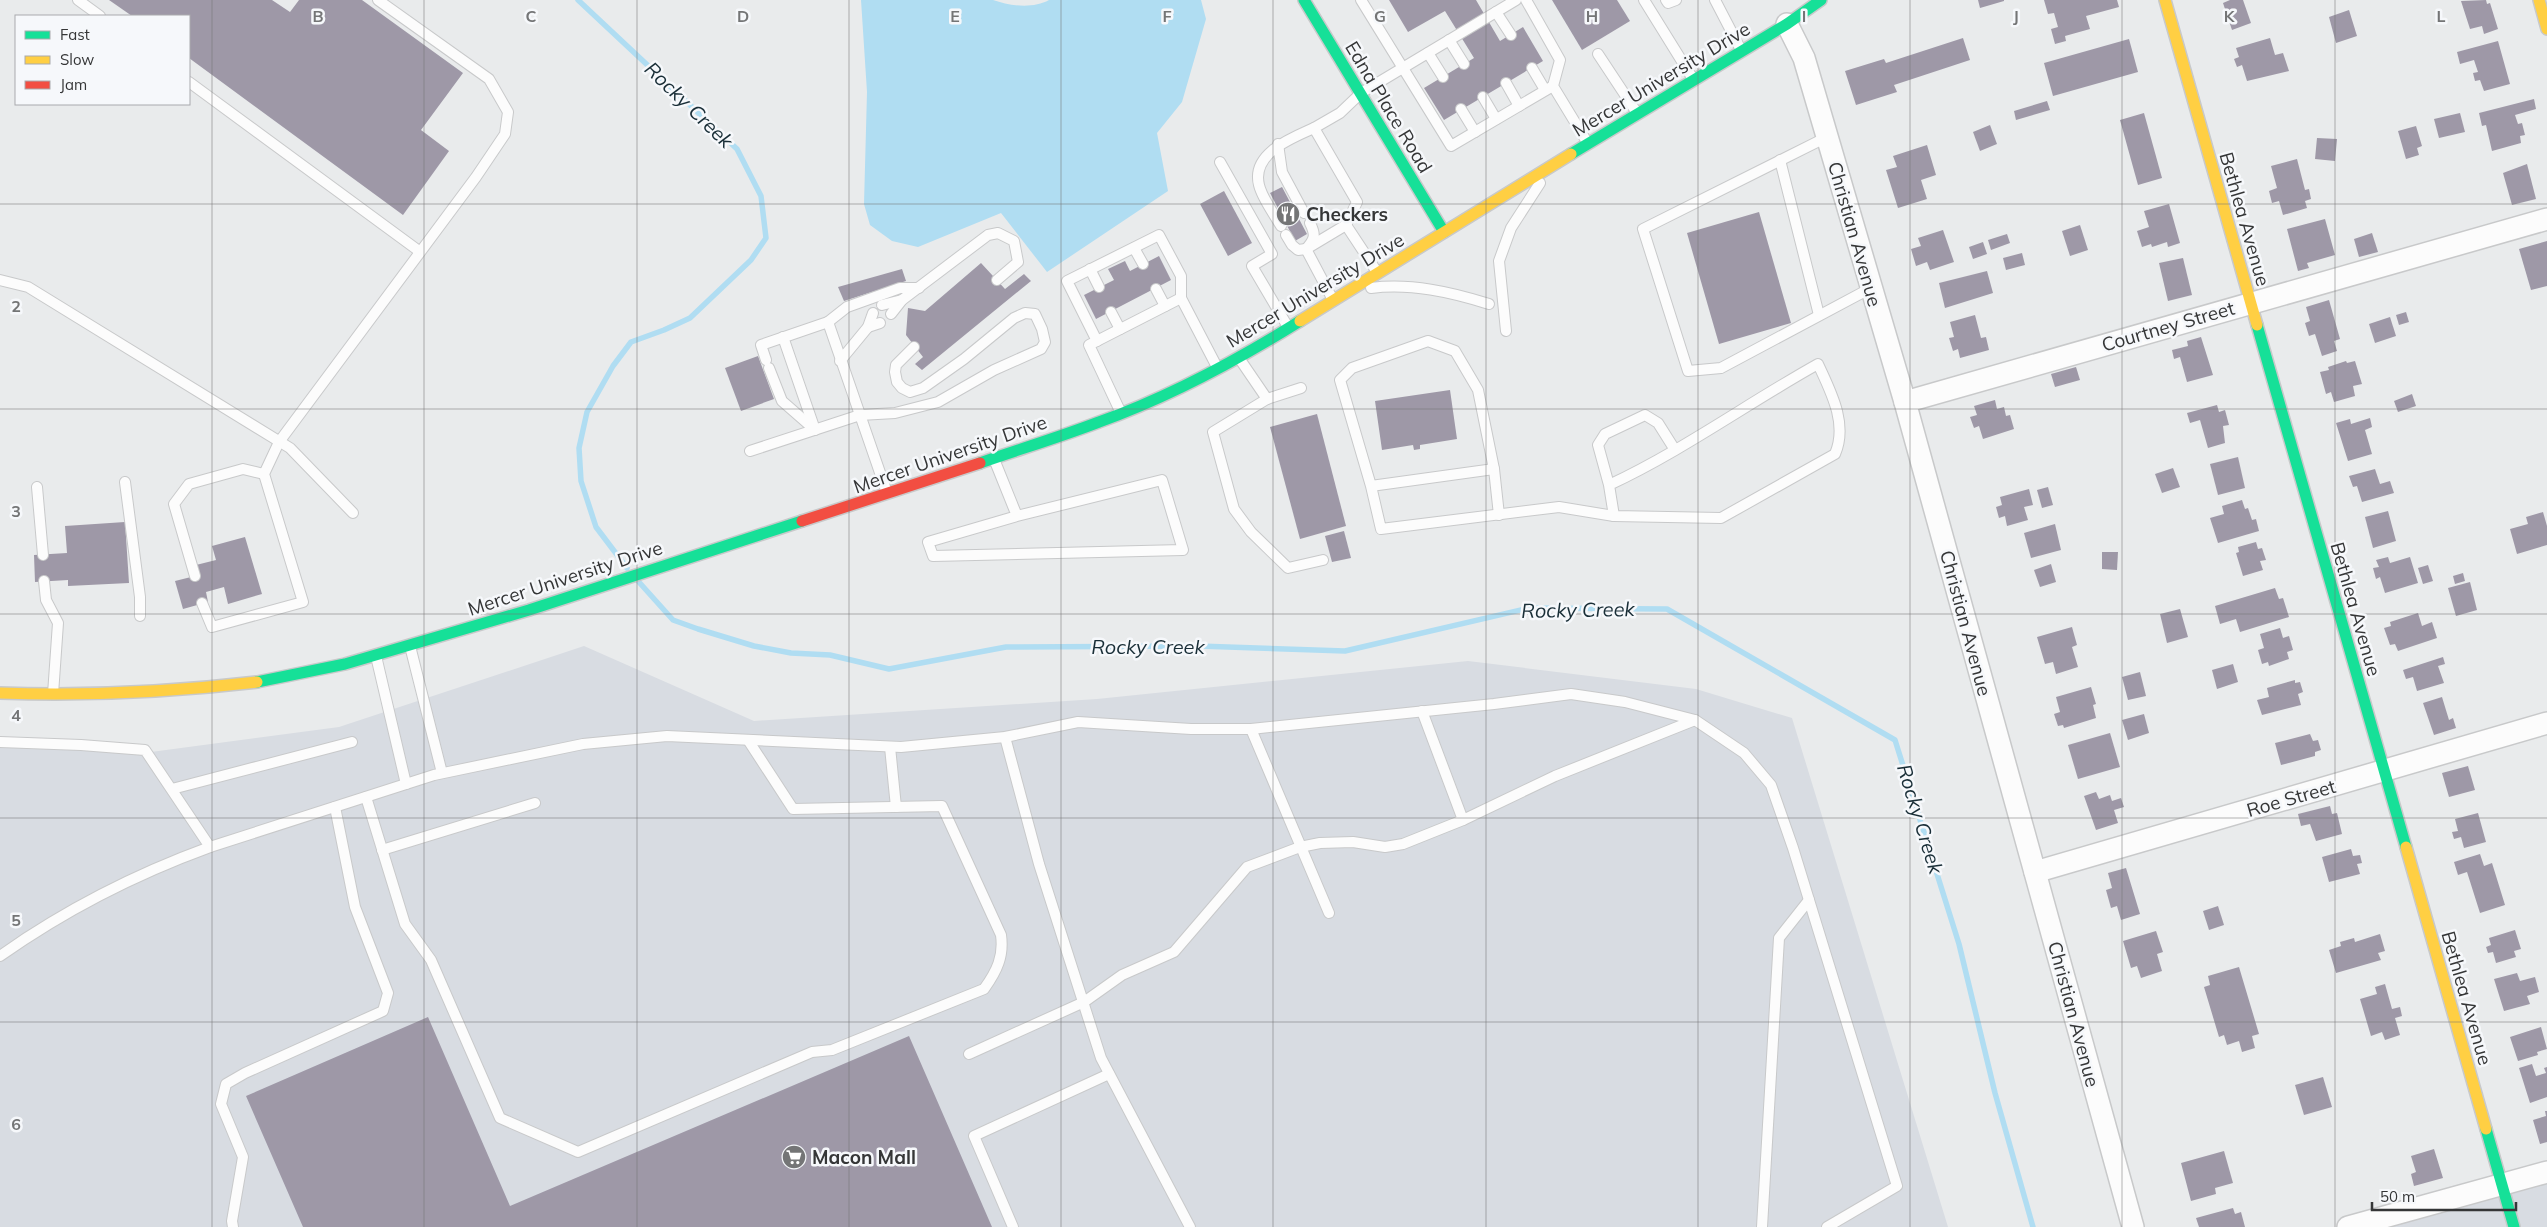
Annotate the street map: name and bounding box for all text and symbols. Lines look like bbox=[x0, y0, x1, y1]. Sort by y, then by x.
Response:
text: B bbox=[312, 6, 324, 26]
text: C bbox=[526, 6, 537, 26]
text: D bbox=[737, 6, 749, 26]
text: E bbox=[950, 6, 960, 26]
text: F bbox=[1162, 6, 1172, 26]
text: G bbox=[1374, 6, 1386, 26]
text: H bbox=[1586, 6, 1598, 26]
text: I bbox=[1802, 6, 1806, 26]
text: J bbox=[2013, 6, 2019, 26]
text: K bbox=[2224, 6, 2236, 26]
text: L bbox=[2437, 6, 2446, 26]
legend bbox=[15, 15, 190, 105]
street label: Mercer University Drive bbox=[1568, 16, 1754, 142]
text: Fast bbox=[60, 25, 90, 44]
street label: Edna Place Road bbox=[1340, 37, 1438, 177]
text: Slow bbox=[60, 50, 94, 69]
water label: Rocky Creek bbox=[640, 56, 739, 154]
text: Jam bbox=[60, 75, 87, 94]
street label: Bethlea Avenue bbox=[2214, 149, 2276, 289]
street label: Christian Avenue bbox=[1823, 159, 1887, 309]
restaurant icon: Checkers bbox=[1275, 201, 1301, 227]
place label: Checkers bbox=[1306, 202, 1388, 226]
street label: Mercer University Drive bbox=[1222, 227, 1408, 353]
street label: Courtney Street bbox=[2099, 295, 2238, 356]
text: 2 bbox=[11, 296, 21, 316]
street label: Mercer University Drive bbox=[850, 410, 1050, 498]
text: 3 bbox=[11, 501, 21, 521]
street label: Mercer University Drive bbox=[465, 535, 665, 621]
street label: Bethlea Avenue bbox=[2325, 539, 2387, 679]
street label: Christian Avenue bbox=[1935, 548, 1997, 698]
water label: Rocky Creek bbox=[1521, 596, 1636, 623]
water label: Rocky Creek bbox=[1091, 634, 1206, 659]
text: 4 bbox=[11, 705, 21, 725]
water label: Rocky Creek bbox=[1892, 761, 1949, 877]
street label: Roe Street bbox=[2244, 774, 2339, 822]
text: 5 bbox=[11, 910, 21, 930]
street label: Bethlea Avenue bbox=[2436, 928, 2498, 1068]
street label: Christian Avenue bbox=[2043, 939, 2105, 1089]
text: 6 bbox=[11, 1114, 21, 1134]
supermarket icon: Macon Mall bbox=[781, 1144, 807, 1170]
place label: Macon Mall bbox=[812, 1145, 916, 1169]
scale bar bbox=[2372, 1180, 2516, 1212]
text: 50 m bbox=[2380, 1187, 2415, 1206]

